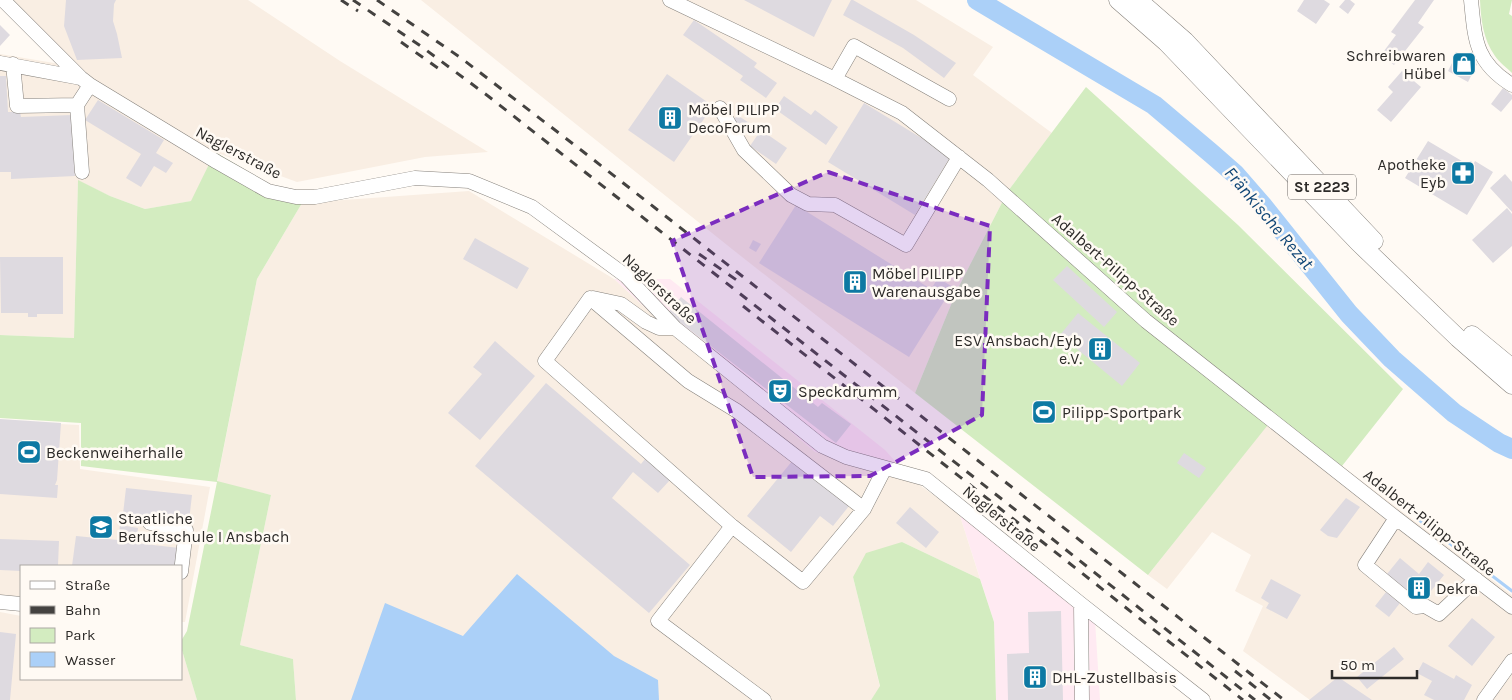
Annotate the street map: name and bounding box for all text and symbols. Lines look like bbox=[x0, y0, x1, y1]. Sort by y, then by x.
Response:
place label: Schreibwaren Hübel bbox=[1346, 46, 1446, 83]
shop icon: Schreibwaren Hübel bbox=[1451, 51, 1477, 77]
place label: Möbel PILIPP DecoForum bbox=[688, 100, 779, 137]
building icon: Möbel PILIPP DecoForum bbox=[657, 105, 683, 131]
street label: Naglerstraße bbox=[193, 122, 285, 183]
place label: Apotheke Eyb bbox=[1378, 155, 1446, 192]
pharmacy icon: Apotheke Eyb bbox=[1450, 160, 1476, 186]
water label: Fränkische Rezat bbox=[1220, 162, 1319, 275]
road number: St 2223 bbox=[1288, 174, 1356, 200]
street label: Adalbert-Pilipp-Straße bbox=[1048, 209, 1183, 330]
street label: Naglerstraße bbox=[619, 249, 701, 327]
place label: Möbel PILIPP Warenausgabe bbox=[872, 264, 981, 301]
building icon: Möbel PILIPP Warenausgabe bbox=[842, 269, 868, 295]
place label: ESV Ansbach/Eyb e.V. bbox=[954, 331, 1082, 368]
building icon: ESV Ansbach/Eyb e.V. bbox=[1087, 336, 1113, 362]
theatre icon: Speckdrumm bbox=[767, 378, 793, 404]
place label: Speckdrumm bbox=[798, 382, 897, 401]
sports icon: Pilipp-Sportpark bbox=[1031, 399, 1057, 425]
place label: Pilipp-Sportpark bbox=[1062, 403, 1182, 422]
sports icon: Beckenweiherhalle bbox=[16, 439, 42, 465]
place label: Beckenweiherhalle bbox=[46, 443, 183, 462]
street label: Adalbert-Pilipp-Straße bbox=[1360, 465, 1500, 580]
street label: Naglerstraße bbox=[959, 481, 1044, 555]
place label: Staatliche Berufsschule I Ansbach bbox=[118, 509, 289, 546]
school or university icon: Staatliche Berufsschule I Ansbach bbox=[88, 514, 114, 540]
legend bbox=[20, 565, 182, 680]
building icon: Dekra bbox=[1406, 575, 1432, 601]
text: Straße bbox=[65, 576, 110, 594]
place label: Dekra bbox=[1436, 579, 1478, 598]
text: Bahn bbox=[65, 601, 101, 619]
text: Park bbox=[65, 626, 95, 644]
scale bar bbox=[1332, 648, 1417, 680]
text: Wasser bbox=[65, 651, 116, 669]
text: 50 m bbox=[1340, 656, 1375, 674]
building icon: DHL-Zustellbasis bbox=[1022, 664, 1048, 690]
place label: DHL-Zustellbasis bbox=[1052, 668, 1177, 687]

